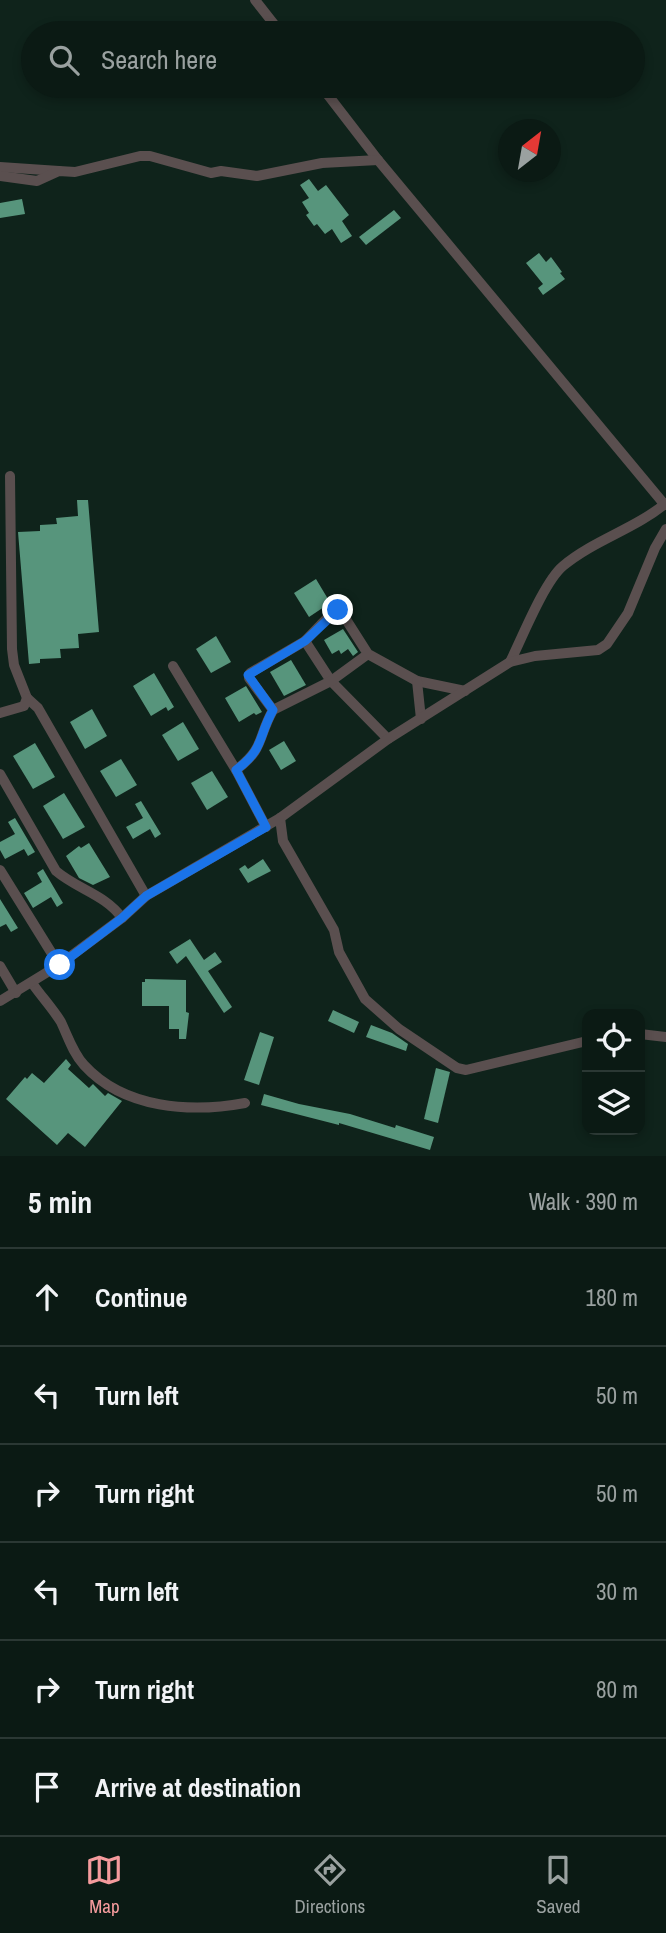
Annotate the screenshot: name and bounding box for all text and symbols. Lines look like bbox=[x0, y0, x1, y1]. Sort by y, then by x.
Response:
search box bbox=[21, 21, 645, 98]
icon: search bbox=[45, 41, 83, 79]
text: Search here bbox=[101, 42, 217, 77]
north arrow bbox=[498, 119, 561, 182]
route end bbox=[322, 594, 353, 625]
route start bbox=[44, 949, 75, 980]
map controls bbox=[582, 1009, 645, 1135]
button: locate bbox=[582, 1009, 645, 1072]
button: layers bbox=[582, 1072, 645, 1135]
text: 5 min bbox=[28, 1182, 92, 1222]
text: Walk · 390 m bbox=[529, 1186, 638, 1217]
icon: ahead bbox=[28, 1278, 66, 1316]
text: Continue bbox=[95, 1280, 187, 1315]
text: 180 m bbox=[586, 1282, 638, 1313]
icon: left bbox=[28, 1376, 66, 1414]
text: Turn left bbox=[95, 1378, 179, 1413]
text: 50 m bbox=[596, 1380, 638, 1411]
icon: right bbox=[28, 1474, 66, 1512]
text: Turn right bbox=[95, 1476, 194, 1511]
text: 50 m bbox=[596, 1478, 638, 1509]
icon: left bbox=[28, 1572, 66, 1610]
text: Turn left bbox=[95, 1574, 179, 1609]
text: 30 m bbox=[596, 1576, 638, 1607]
icon: right bbox=[28, 1670, 66, 1708]
text: Turn right bbox=[95, 1672, 194, 1707]
text: 80 m bbox=[596, 1674, 638, 1705]
icon: arrive bbox=[28, 1768, 66, 1806]
text: Arrive at destination bbox=[95, 1770, 301, 1805]
tab: Map bbox=[85, 1851, 123, 1919]
tab: Directions bbox=[294, 1851, 365, 1919]
tab: Saved bbox=[536, 1851, 581, 1919]

